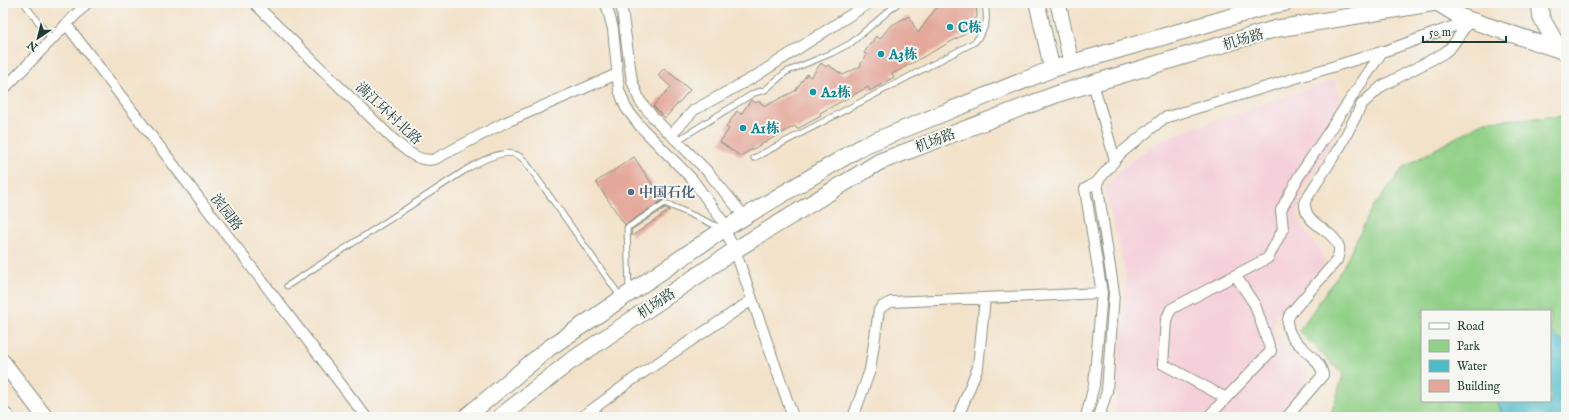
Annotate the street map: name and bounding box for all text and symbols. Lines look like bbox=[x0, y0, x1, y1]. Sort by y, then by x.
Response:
north arrow bbox=[18, 18, 58, 58]
scale bar bbox=[1423, 18, 1506, 44]
place label: C栋 bbox=[958, 19, 982, 37]
marker: C栋 bbox=[945, 22, 955, 32]
street label: 机场路 bbox=[1221, 25, 1266, 55]
text: 50 m bbox=[1429, 25, 1451, 40]
text: N bbox=[25, 37, 42, 54]
place label: A3栋 bbox=[888, 46, 918, 64]
marker: A3栋 bbox=[876, 49, 886, 59]
street label: 满江环村北路 bbox=[351, 79, 425, 149]
place label: A2栋 bbox=[820, 84, 851, 102]
marker: A2栋 bbox=[808, 87, 818, 97]
place label: A1栋 bbox=[750, 120, 780, 138]
marker: A1栋 bbox=[738, 123, 748, 133]
street label: 机场路 bbox=[913, 125, 958, 157]
place label: 中国石化 bbox=[639, 184, 695, 202]
marker: 中国石化 bbox=[626, 187, 636, 197]
street label: 滨园路 bbox=[206, 190, 246, 235]
street label: 机场路 bbox=[634, 285, 679, 323]
legend bbox=[1421, 310, 1551, 402]
text: Road bbox=[1457, 319, 1485, 334]
text: Park bbox=[1457, 339, 1480, 354]
text: Water bbox=[1457, 359, 1488, 374]
text: Building bbox=[1457, 379, 1501, 394]

